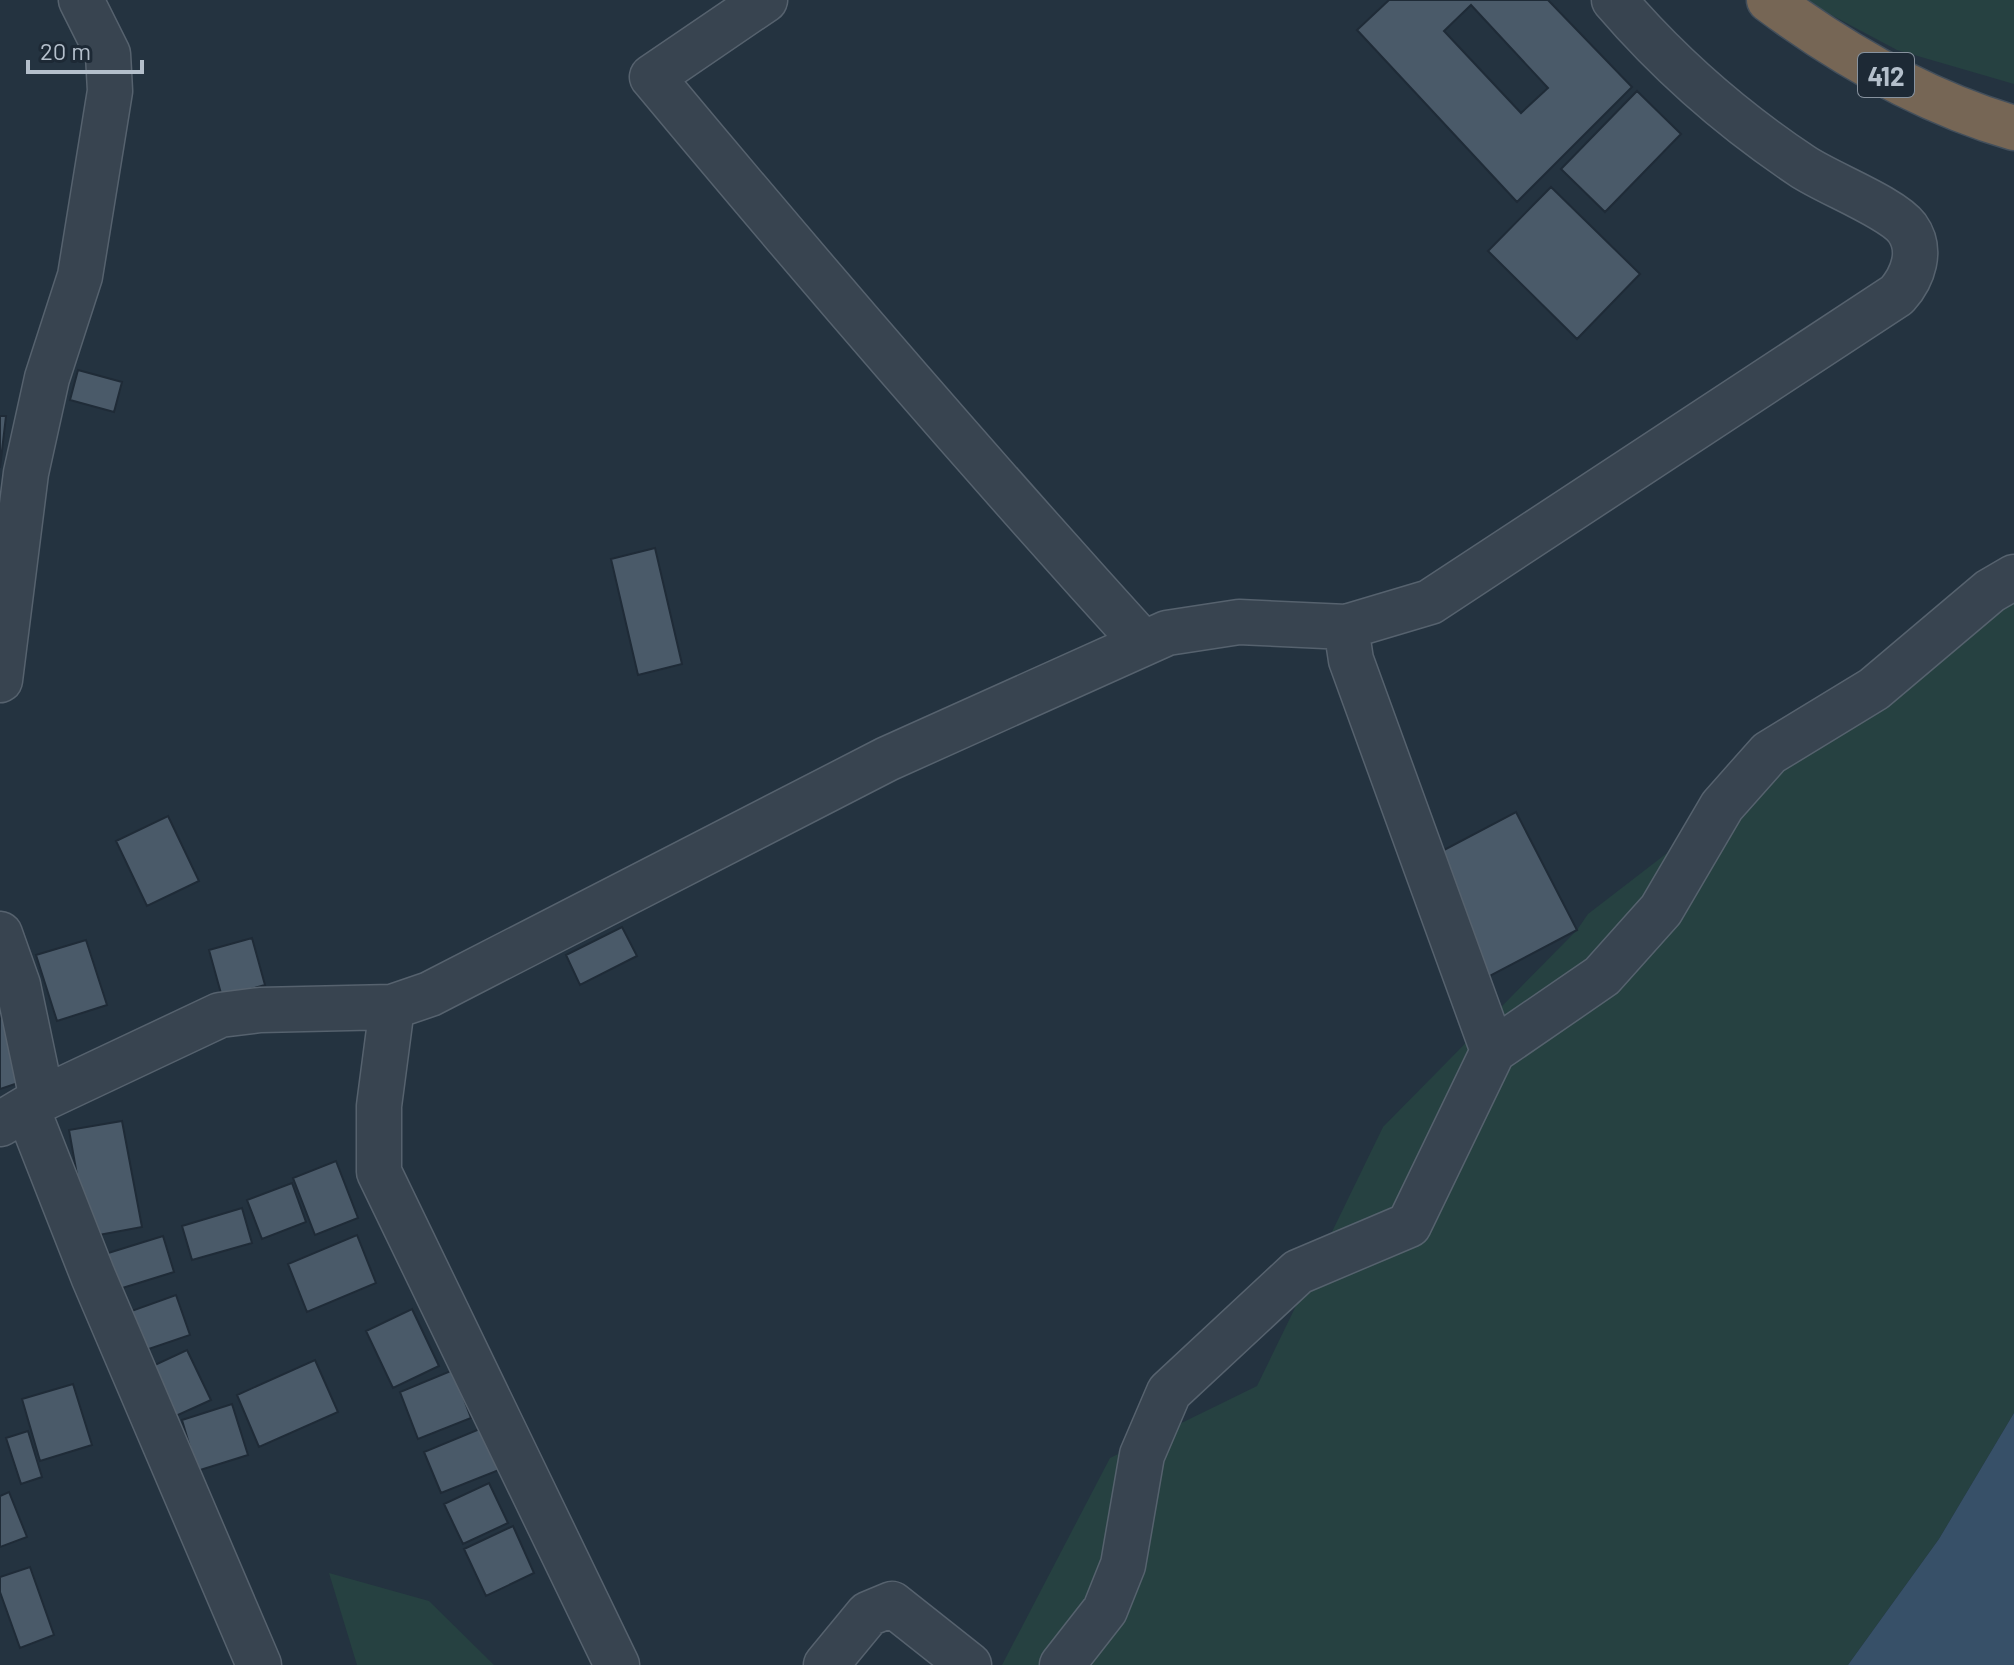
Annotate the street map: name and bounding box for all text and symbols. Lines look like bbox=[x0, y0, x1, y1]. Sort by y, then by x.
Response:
scale bar bbox=[28, 24, 142, 74]
text: 20 m bbox=[40, 36, 91, 65]
road number: 412 bbox=[1858, 53, 1914, 97]

